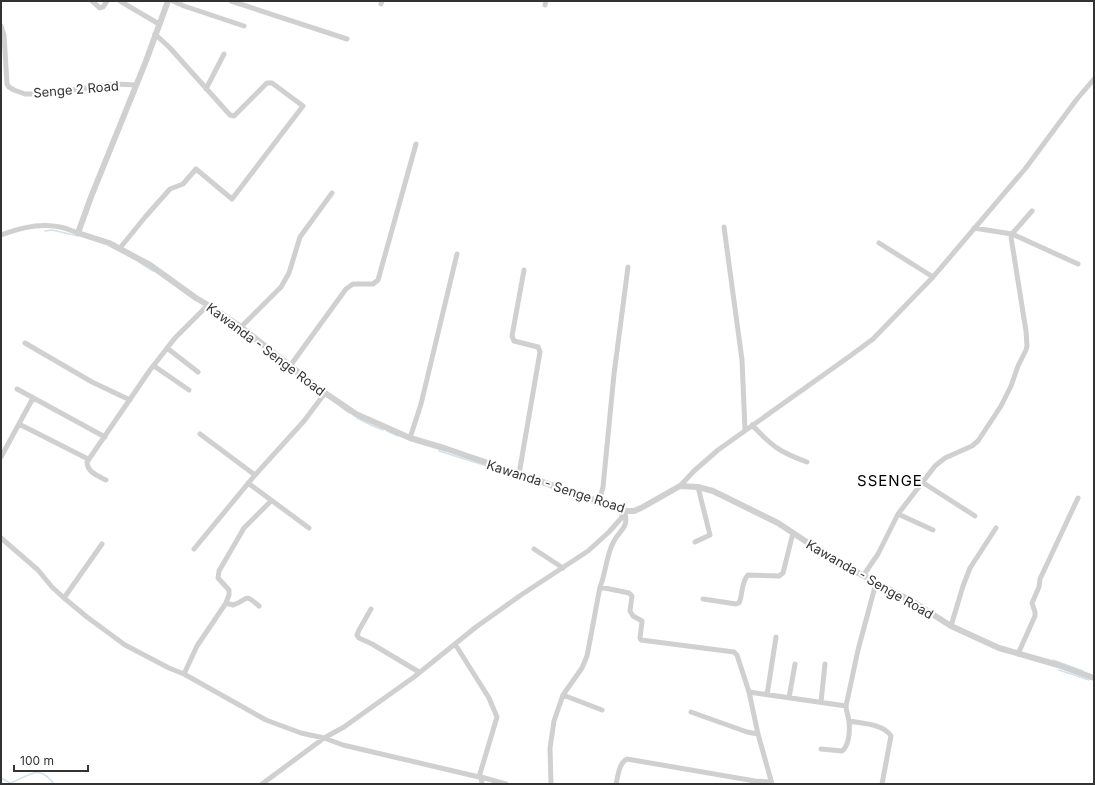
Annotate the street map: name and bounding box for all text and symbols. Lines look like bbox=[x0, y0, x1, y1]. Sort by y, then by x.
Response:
street label: Senge 2 Road bbox=[33, 77, 119, 101]
street label: Kawanda - Senge Road bbox=[204, 299, 328, 399]
street label: Kawanda - Senge Road bbox=[485, 456, 627, 516]
district label: SSENGE bbox=[857, 471, 923, 490]
street label: Kawanda - Senge Road bbox=[803, 536, 937, 622]
scale bar bbox=[14, 747, 88, 773]
text: 100 m bbox=[20, 753, 54, 768]

